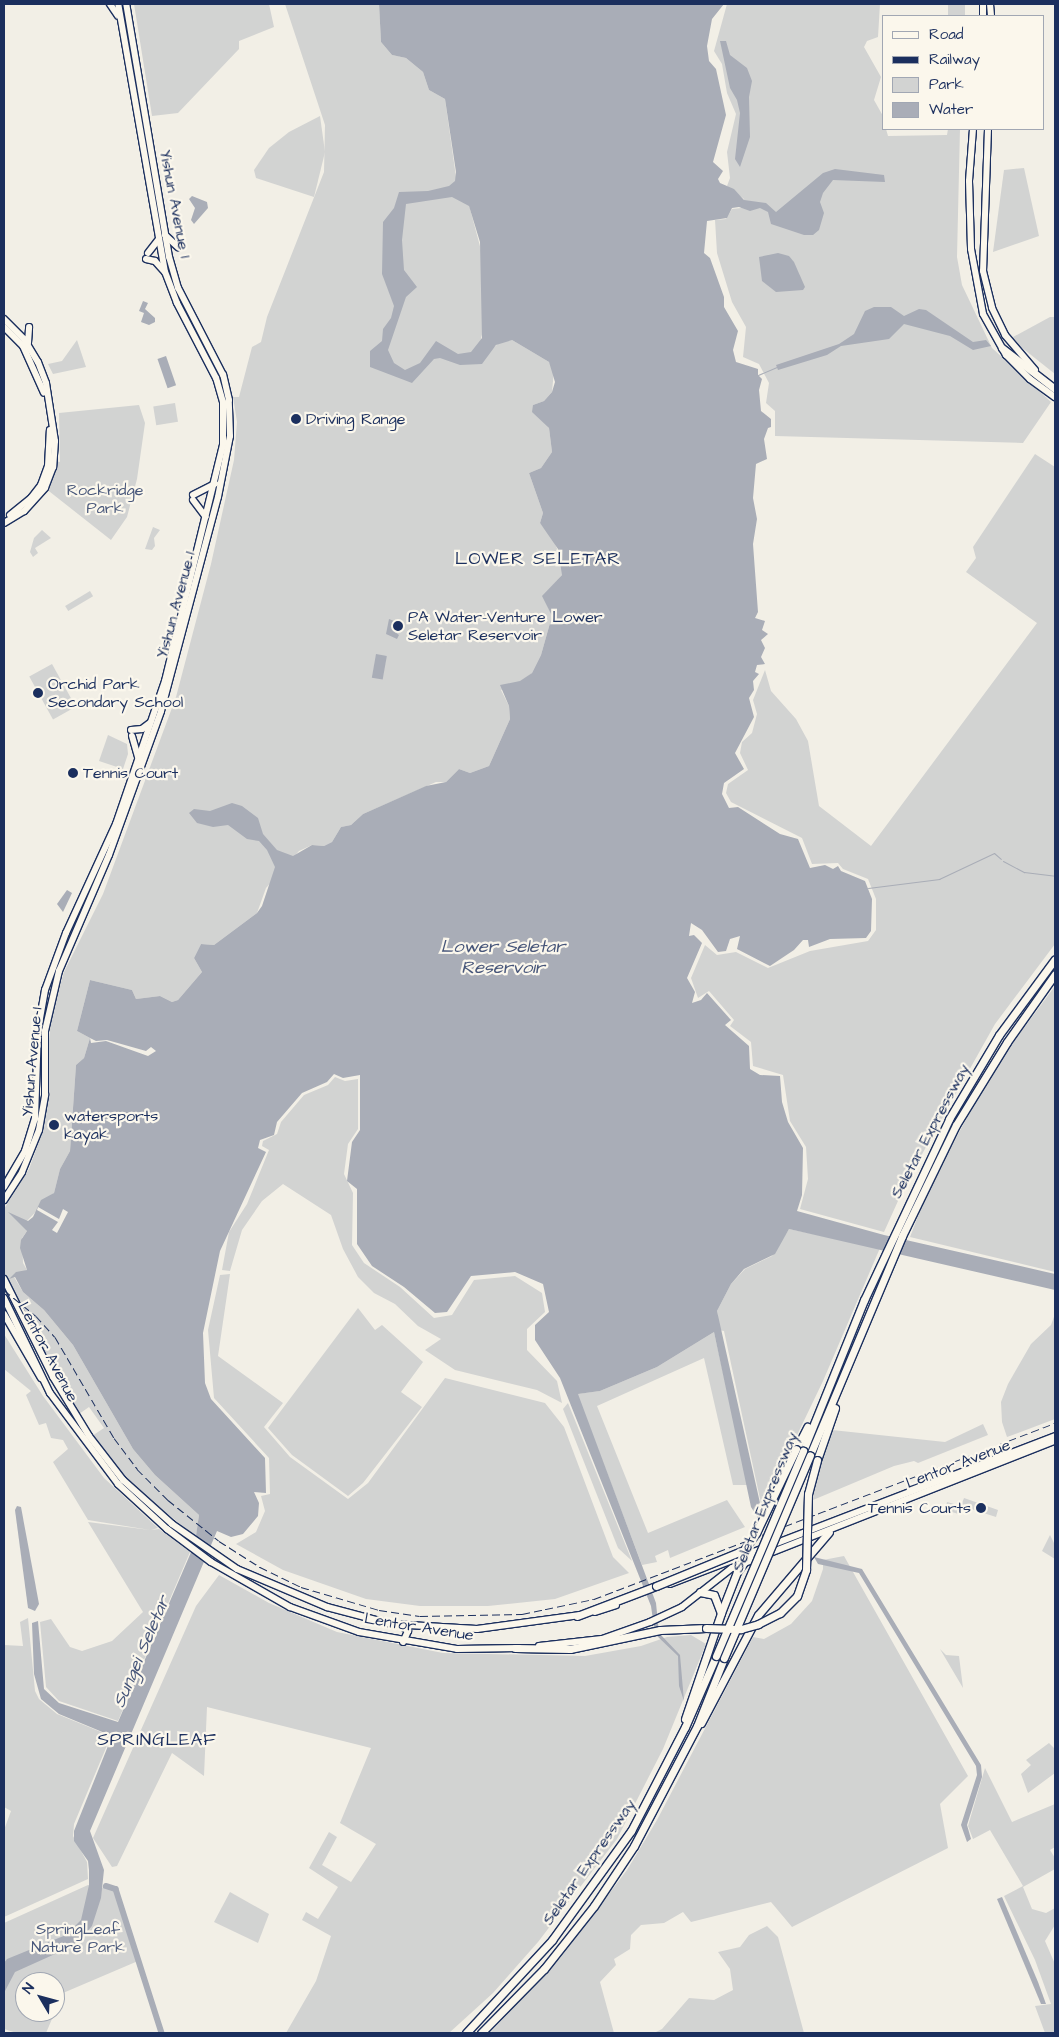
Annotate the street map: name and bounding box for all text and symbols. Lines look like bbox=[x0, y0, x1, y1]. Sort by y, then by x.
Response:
legend bbox=[882, 15, 1044, 130]
text: Road bbox=[929, 24, 963, 45]
text: Railway bbox=[929, 49, 980, 70]
text: Park bbox=[929, 74, 964, 95]
text: Water bbox=[929, 99, 973, 120]
street label: Yishun Avenue 1 bbox=[155, 148, 195, 260]
place label: Driving Range bbox=[306, 409, 405, 429]
marker: Driving Range bbox=[290, 413, 302, 425]
park label: Rockridge Park bbox=[67, 480, 143, 518]
district label: LOWER SELETAR bbox=[453, 548, 623, 570]
street label: Yishun Avenue 1 bbox=[153, 549, 199, 661]
place label: PA Water-Venture Lower Seletar Reservoir bbox=[408, 607, 603, 645]
marker: PA Water-Venture Lower Seletar Reservoir bbox=[392, 620, 404, 632]
place label: Orchid Park Secondary School bbox=[48, 674, 183, 712]
marker: Orchid Park Secondary School bbox=[32, 687, 44, 699]
place label: Tennis Court bbox=[83, 763, 178, 783]
marker: Tennis Court bbox=[67, 767, 79, 779]
water label: Lower Seletar Reservoir bbox=[441, 937, 565, 980]
street label: Yishun Avenue 1 bbox=[18, 1006, 46, 1118]
street label: Seletar Expressway bbox=[886, 1061, 974, 1201]
place label: watersports kayak bbox=[64, 1106, 158, 1144]
marker: watersports kayak bbox=[48, 1119, 60, 1131]
street label: Lentor Avenue bbox=[14, 1299, 82, 1405]
street label: Seletar Expressway bbox=[728, 1429, 802, 1575]
street label: Lentor Avenue bbox=[903, 1435, 1013, 1493]
place label: Tennis Courts bbox=[868, 1498, 971, 1518]
marker: Tennis Courts bbox=[975, 1502, 987, 1514]
water label: Sungei Seletar bbox=[109, 1593, 175, 1711]
street label: Lentor Avenue bbox=[363, 1609, 475, 1645]
district label: SPRINGLEAF bbox=[96, 1729, 218, 1751]
street label: Seletar Expressway bbox=[538, 1795, 640, 1929]
park label: SpringLeaf Nature Park bbox=[31, 1919, 125, 1957]
north arrow bbox=[15, 1972, 65, 2022]
text: N bbox=[18, 1979, 39, 1998]

